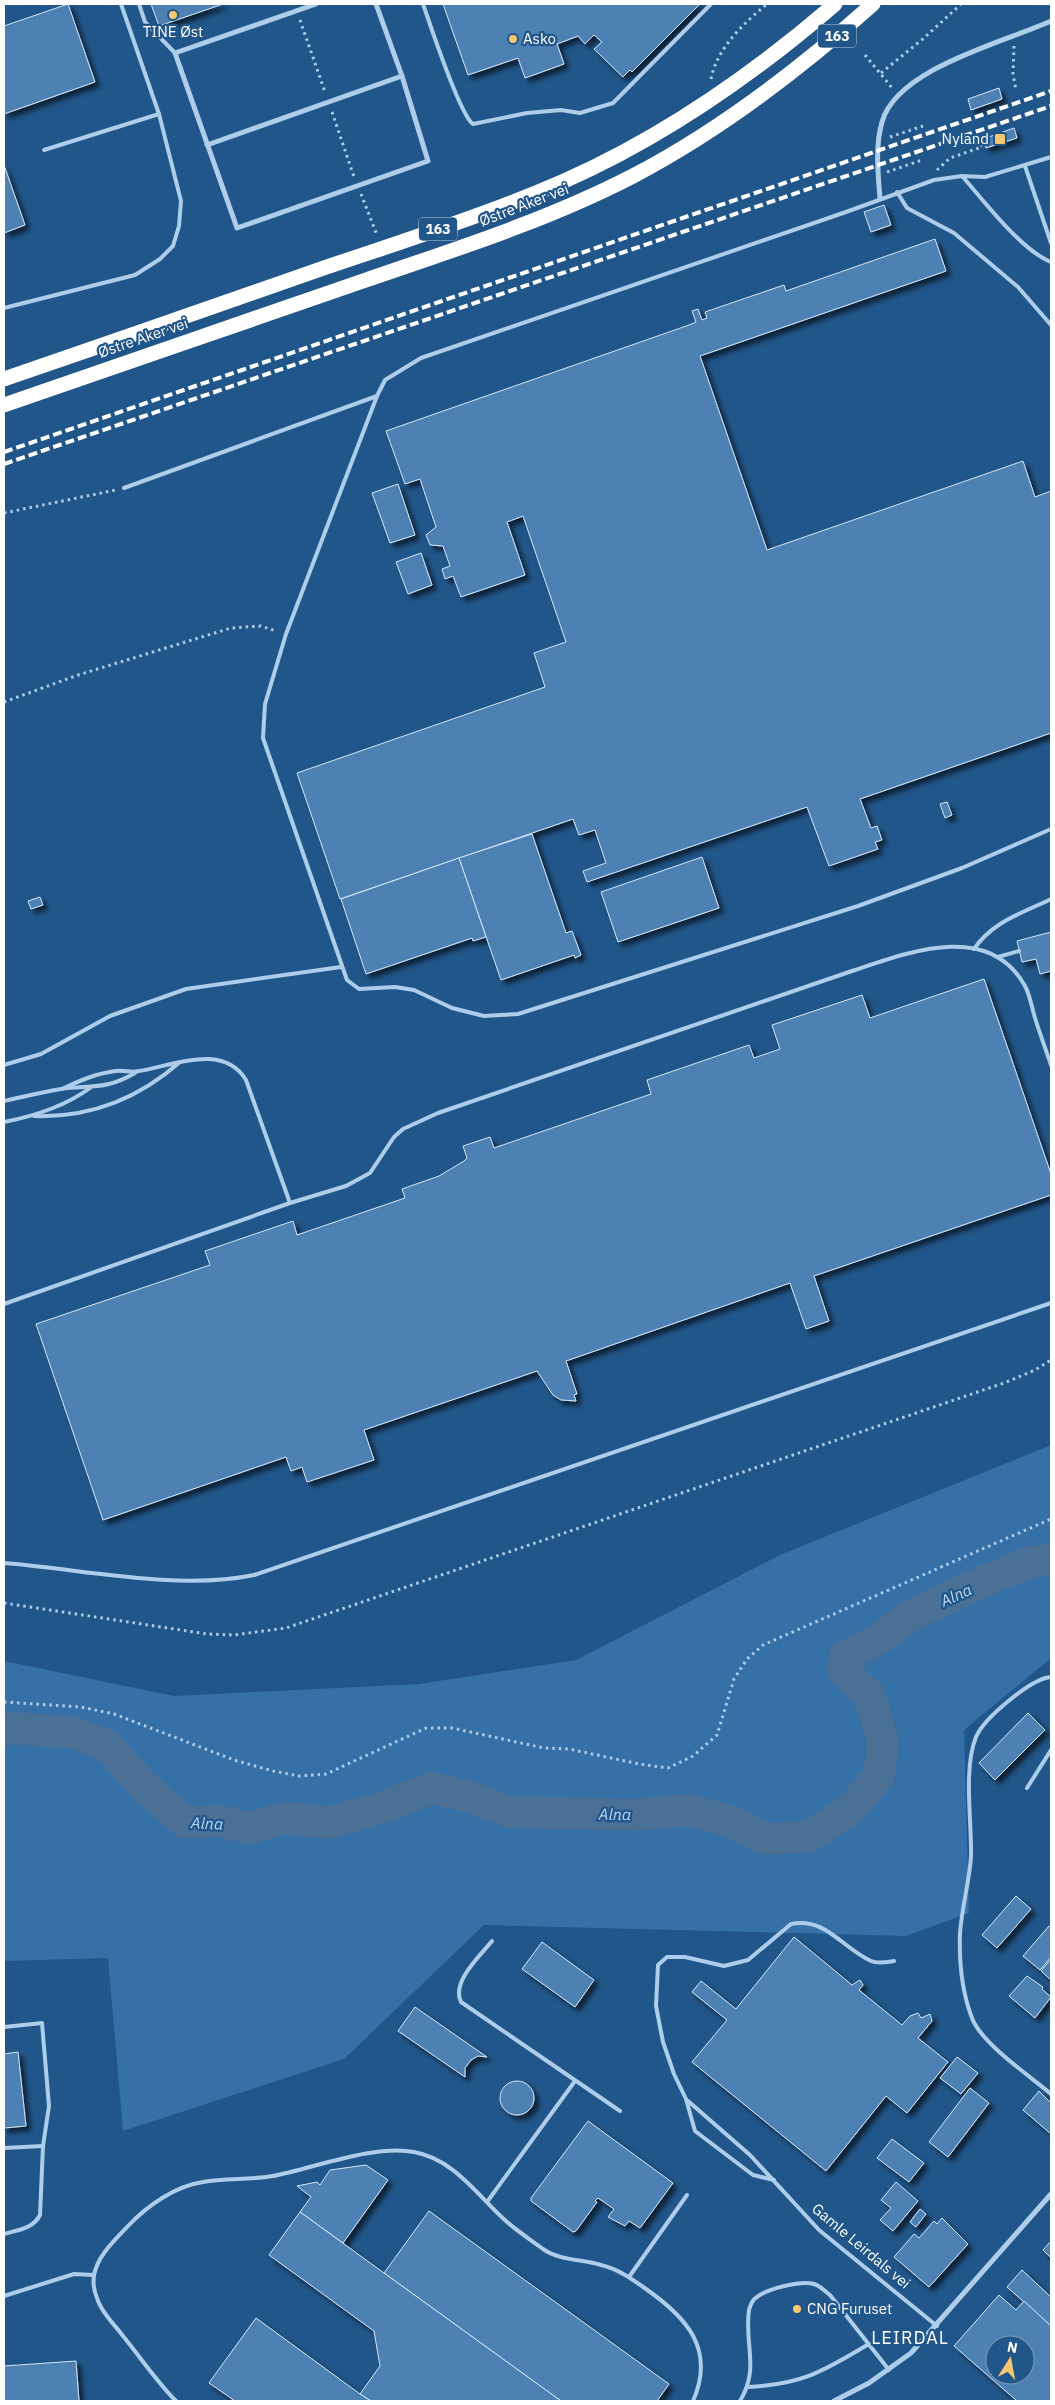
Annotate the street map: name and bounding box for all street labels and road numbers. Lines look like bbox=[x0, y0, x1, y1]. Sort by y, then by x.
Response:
road number: 163 bbox=[818, 24, 856, 48]
street label: Østre Aker vei bbox=[476, 179, 571, 230]
road number: 163 bbox=[419, 218, 457, 240]
street label: Østre Aker vei bbox=[95, 313, 190, 362]
street label: Gamle Leirdals vei bbox=[808, 2199, 915, 2292]

